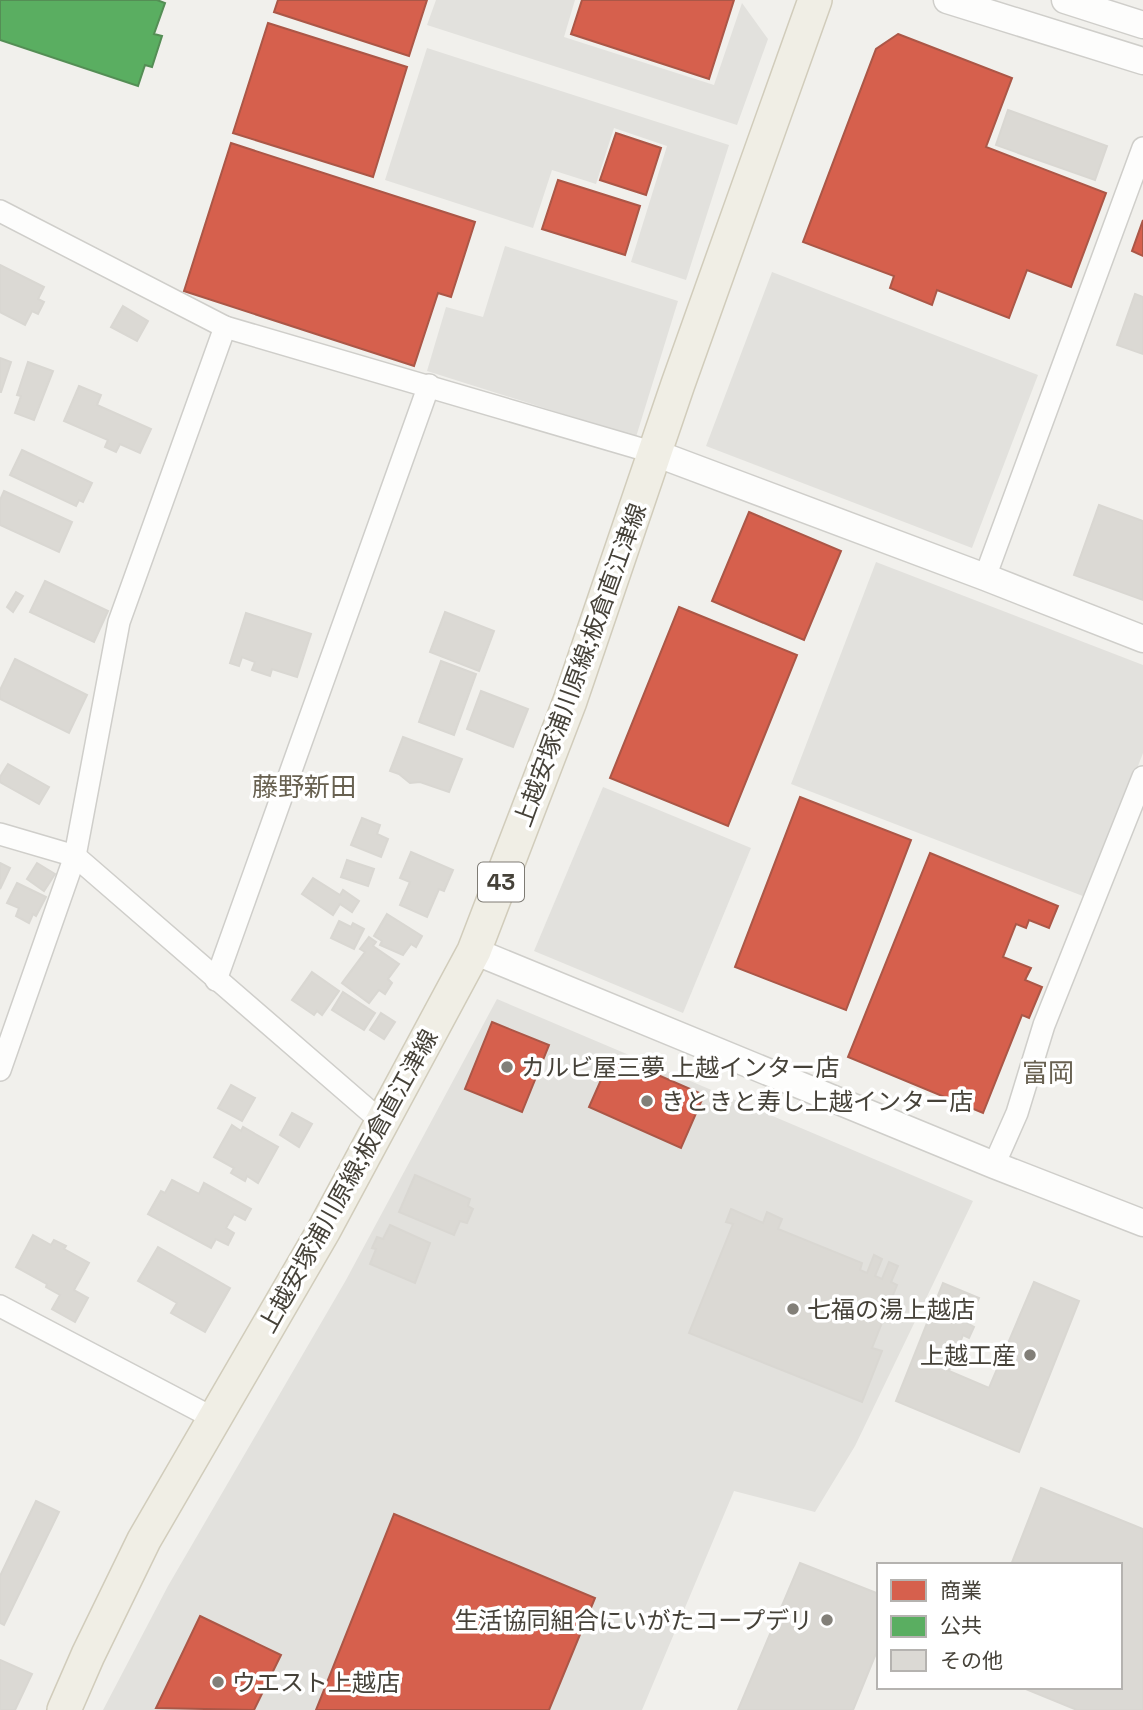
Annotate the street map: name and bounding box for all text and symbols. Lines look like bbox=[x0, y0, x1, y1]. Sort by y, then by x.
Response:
street label: 上越安塚浦川原線;板倉直江津線 bbox=[507, 499, 653, 831]
district label: 藤野新田 bbox=[252, 770, 356, 804]
road number: 43 bbox=[478, 862, 524, 902]
street label: 上越安塚浦川原線;板倉直江津線 bbox=[252, 1024, 444, 1338]
place label: カルビ屋三夢 上越インター店 bbox=[521, 1052, 839, 1083]
district label: 富岡 bbox=[1022, 1056, 1074, 1090]
marker: カルビ屋三夢 上越インター店 bbox=[499, 1059, 515, 1075]
place label: きときと寿し上越インター店 bbox=[661, 1086, 973, 1117]
marker: きときと寿し上越インター店 bbox=[639, 1093, 655, 1109]
place label: 七福の湯上越店 bbox=[807, 1294, 975, 1325]
marker: 七福の湯上越店 bbox=[785, 1301, 801, 1317]
place label: 上越工産 bbox=[920, 1340, 1016, 1371]
marker: 上越工産 bbox=[1022, 1347, 1038, 1363]
legend bbox=[877, 1563, 1122, 1689]
text: 商業 bbox=[940, 1577, 982, 1604]
place label: 生活協同組合にいがたコープデリ bbox=[454, 1605, 813, 1636]
marker: 生活協同組合にいがたコープデリ bbox=[819, 1612, 835, 1628]
text: 公共 bbox=[940, 1612, 982, 1639]
text: その他 bbox=[940, 1647, 1003, 1674]
place label: ウエスト上越店 bbox=[232, 1667, 400, 1698]
marker: ウエスト上越店 bbox=[210, 1674, 226, 1690]

